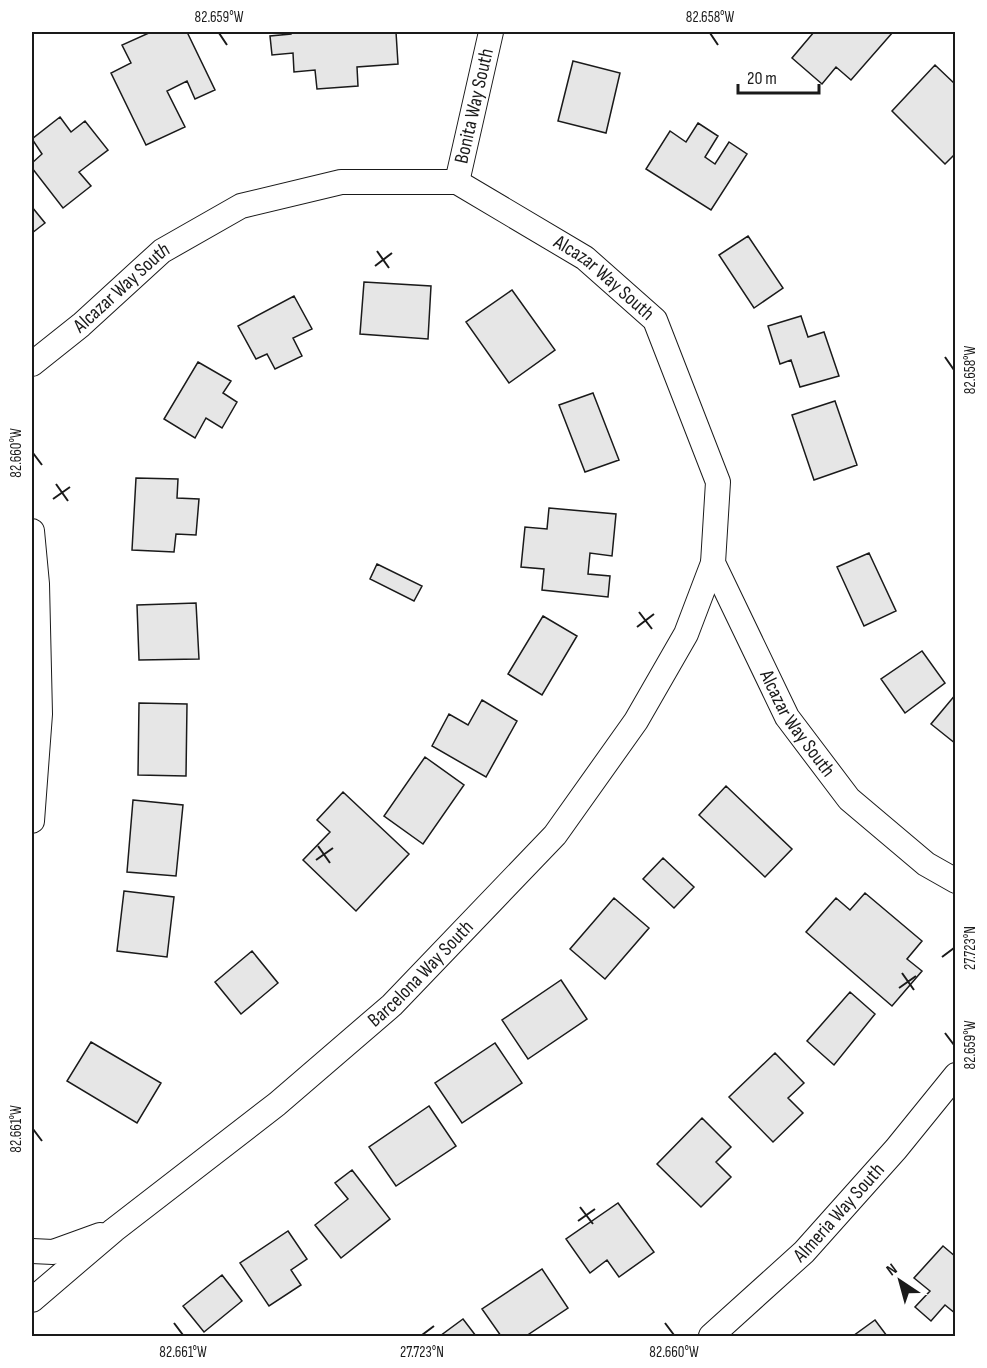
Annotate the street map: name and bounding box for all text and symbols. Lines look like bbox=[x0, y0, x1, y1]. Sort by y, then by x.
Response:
text: 82.659°W bbox=[195, 8, 244, 27]
text: 82.658°W bbox=[686, 8, 735, 27]
street label: Bonita Way South bbox=[450, 46, 499, 166]
scale bar bbox=[738, 57, 819, 95]
text: 20 m bbox=[747, 68, 777, 89]
street label: Alcazar Way South bbox=[548, 230, 659, 326]
street label: Alcazar Way South bbox=[68, 237, 174, 339]
text: 82.658°W bbox=[961, 345, 980, 394]
text: 82.660°W bbox=[7, 428, 26, 478]
street label: Alcazar Way South bbox=[754, 665, 840, 782]
street label: Barcelona Way South bbox=[363, 915, 479, 1032]
text: 27.723°N bbox=[961, 926, 980, 970]
text: 82.659°W bbox=[961, 1020, 980, 1069]
text: 82.661°W bbox=[7, 1105, 26, 1153]
street label: Almeria Way South bbox=[788, 1158, 890, 1268]
north arrow bbox=[870, 1251, 930, 1311]
text: N bbox=[883, 1260, 901, 1280]
text: 82.661°W bbox=[159, 1343, 207, 1362]
text: 27.723°N bbox=[400, 1343, 444, 1362]
text: 82.660°W bbox=[649, 1343, 699, 1362]

